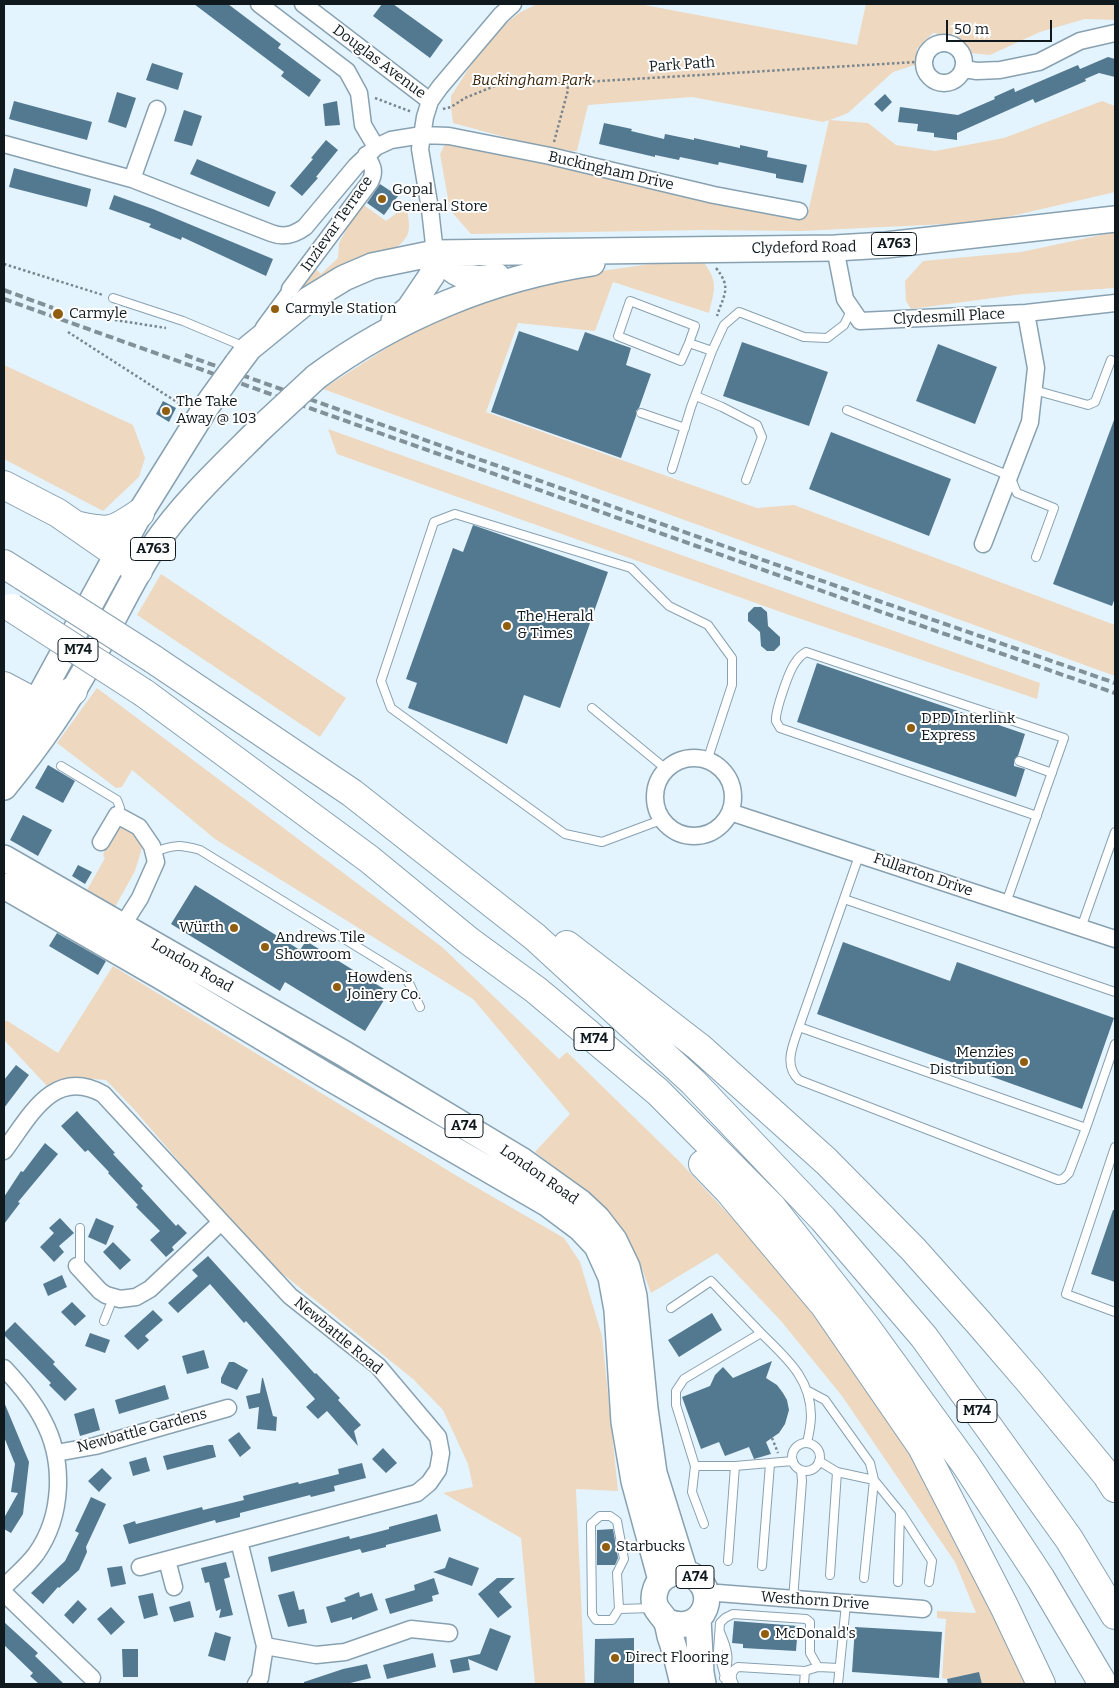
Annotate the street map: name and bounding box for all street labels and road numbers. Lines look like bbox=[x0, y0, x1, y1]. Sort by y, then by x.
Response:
street label: Douglas Avenue bbox=[329, 21, 429, 103]
street label: Park Path bbox=[648, 54, 716, 76]
street label: Buckingham Drive bbox=[546, 148, 676, 194]
street label: Inzievar Terrace bbox=[297, 173, 377, 275]
road number: A763 bbox=[872, 232, 916, 255]
street label: Clydeford Road bbox=[751, 238, 857, 258]
street label: Clydesmill Place bbox=[892, 305, 1006, 329]
road number: A763 bbox=[130, 538, 176, 560]
road number: M74 bbox=[58, 638, 98, 662]
street label: Fullarton Drive bbox=[871, 850, 975, 900]
street label: London Road bbox=[148, 935, 236, 997]
road number: M74 bbox=[574, 1028, 614, 1050]
road number: A74 bbox=[445, 1114, 483, 1138]
street label: London Road bbox=[496, 1141, 582, 1209]
street label: Newbattle Road bbox=[290, 1294, 386, 1378]
road number: M74 bbox=[957, 1400, 997, 1422]
street label: Newbattle Gardens bbox=[75, 1405, 209, 1457]
road number: A74 bbox=[676, 1565, 714, 1588]
street label: Westhorn Drive bbox=[760, 1588, 870, 1614]

